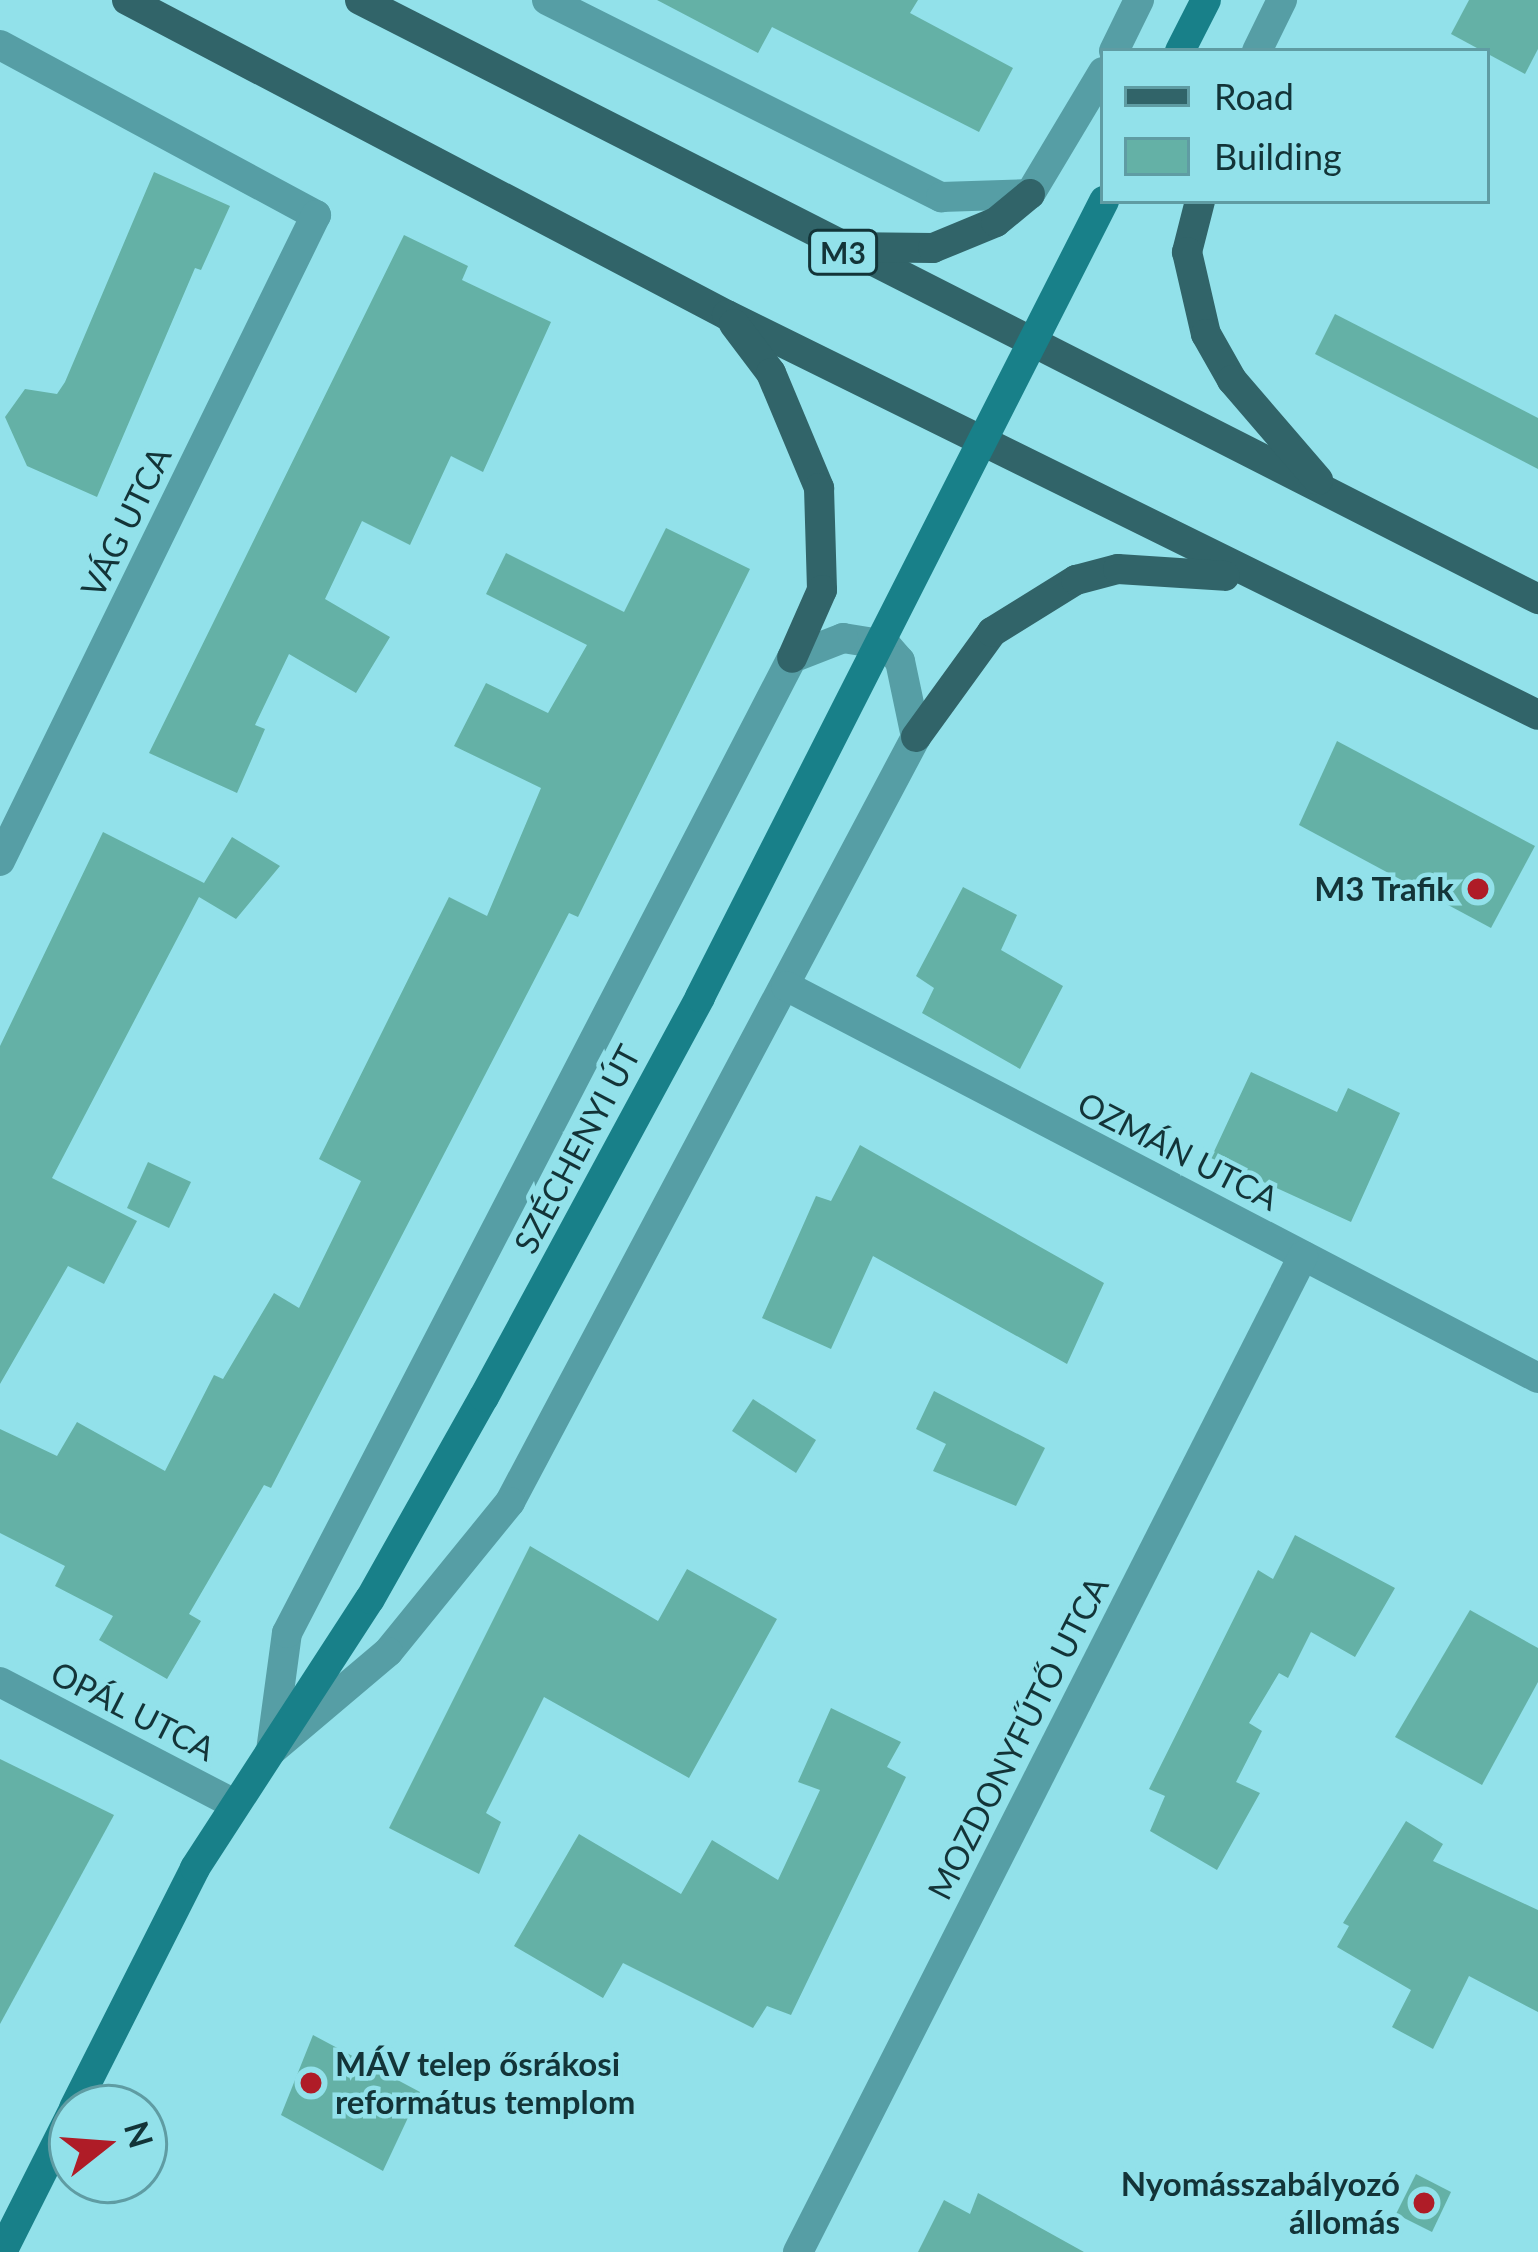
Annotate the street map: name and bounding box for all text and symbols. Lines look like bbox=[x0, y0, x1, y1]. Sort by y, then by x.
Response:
legend bbox=[1100, 48, 1490, 204]
text: Road bbox=[1214, 74, 1294, 118]
text: Building bbox=[1214, 134, 1342, 178]
road number: M3 bbox=[807, 228, 879, 276]
street label: VÁG UTCA bbox=[73, 441, 179, 603]
place label: M3 Trafik bbox=[1313, 869, 1454, 909]
marker: M3 Trafik bbox=[1465, 876, 1491, 902]
street label: SZÉCHENYI ÚT bbox=[506, 1038, 648, 1260]
street label: OZMÁN UTCA bbox=[1071, 1084, 1285, 1218]
street label: MOZDONYFŰTŐ UTCA bbox=[919, 1570, 1117, 1906]
street label: OPÁL UTCA bbox=[44, 1653, 222, 1769]
place label: MÁV telep ősrákosi református templom bbox=[335, 2044, 635, 2122]
marker: MÁV telep ősrákosi református templom bbox=[298, 2070, 324, 2096]
north arrow bbox=[48, 2084, 168, 2204]
text: N bbox=[117, 2116, 162, 2152]
place label: Nyomásszabályozó állomás bbox=[1121, 2164, 1400, 2242]
marker: Nyomásszabályozó állomás bbox=[1411, 2190, 1437, 2216]

